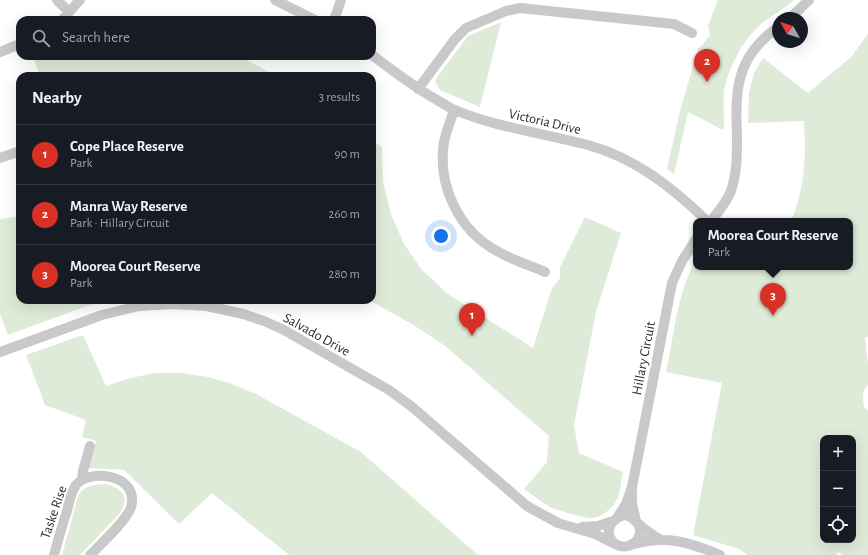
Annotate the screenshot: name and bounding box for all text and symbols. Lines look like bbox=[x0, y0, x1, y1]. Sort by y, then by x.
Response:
north arrow bbox=[772, 12, 808, 48]
search box bbox=[16, 16, 376, 60]
icon: search bbox=[30, 27, 52, 49]
text: Search here bbox=[62, 30, 130, 45]
pin: 2 bbox=[694, 49, 720, 82]
text: Nearby bbox=[32, 89, 82, 106]
text: 3 results bbox=[319, 91, 360, 104]
street label: Victoria Drive bbox=[507, 107, 582, 137]
text: Cope Place Reserve bbox=[70, 139, 184, 154]
text: 1 bbox=[43, 148, 47, 161]
text: 90 m bbox=[334, 148, 360, 161]
text: Park bbox=[70, 157, 92, 170]
text: Manra Way Reserve bbox=[70, 199, 187, 214]
text: 2 bbox=[42, 208, 48, 221]
text: 260 m bbox=[329, 208, 360, 221]
text: Park · Hillary Circuit bbox=[70, 217, 169, 230]
popup bbox=[693, 218, 853, 270]
your location bbox=[431, 226, 451, 246]
text: Moorea Court Reserve bbox=[708, 228, 838, 243]
text: Park bbox=[708, 246, 730, 259]
text: Moorea Court Reserve bbox=[70, 259, 201, 274]
text: 3 bbox=[42, 268, 48, 281]
text: 280 m bbox=[329, 268, 360, 281]
text: Park bbox=[70, 277, 92, 290]
pin: 3 bbox=[760, 283, 786, 316]
pin: 1 bbox=[459, 303, 485, 336]
street label: Salvado Drive bbox=[281, 311, 352, 359]
street label: Hillary Circuit bbox=[630, 320, 658, 396]
map controls bbox=[820, 435, 856, 543]
button: + bbox=[820, 435, 856, 471]
button: − bbox=[820, 471, 856, 507]
street label: Taske Rise bbox=[38, 484, 70, 541]
button: locate bbox=[820, 507, 856, 543]

